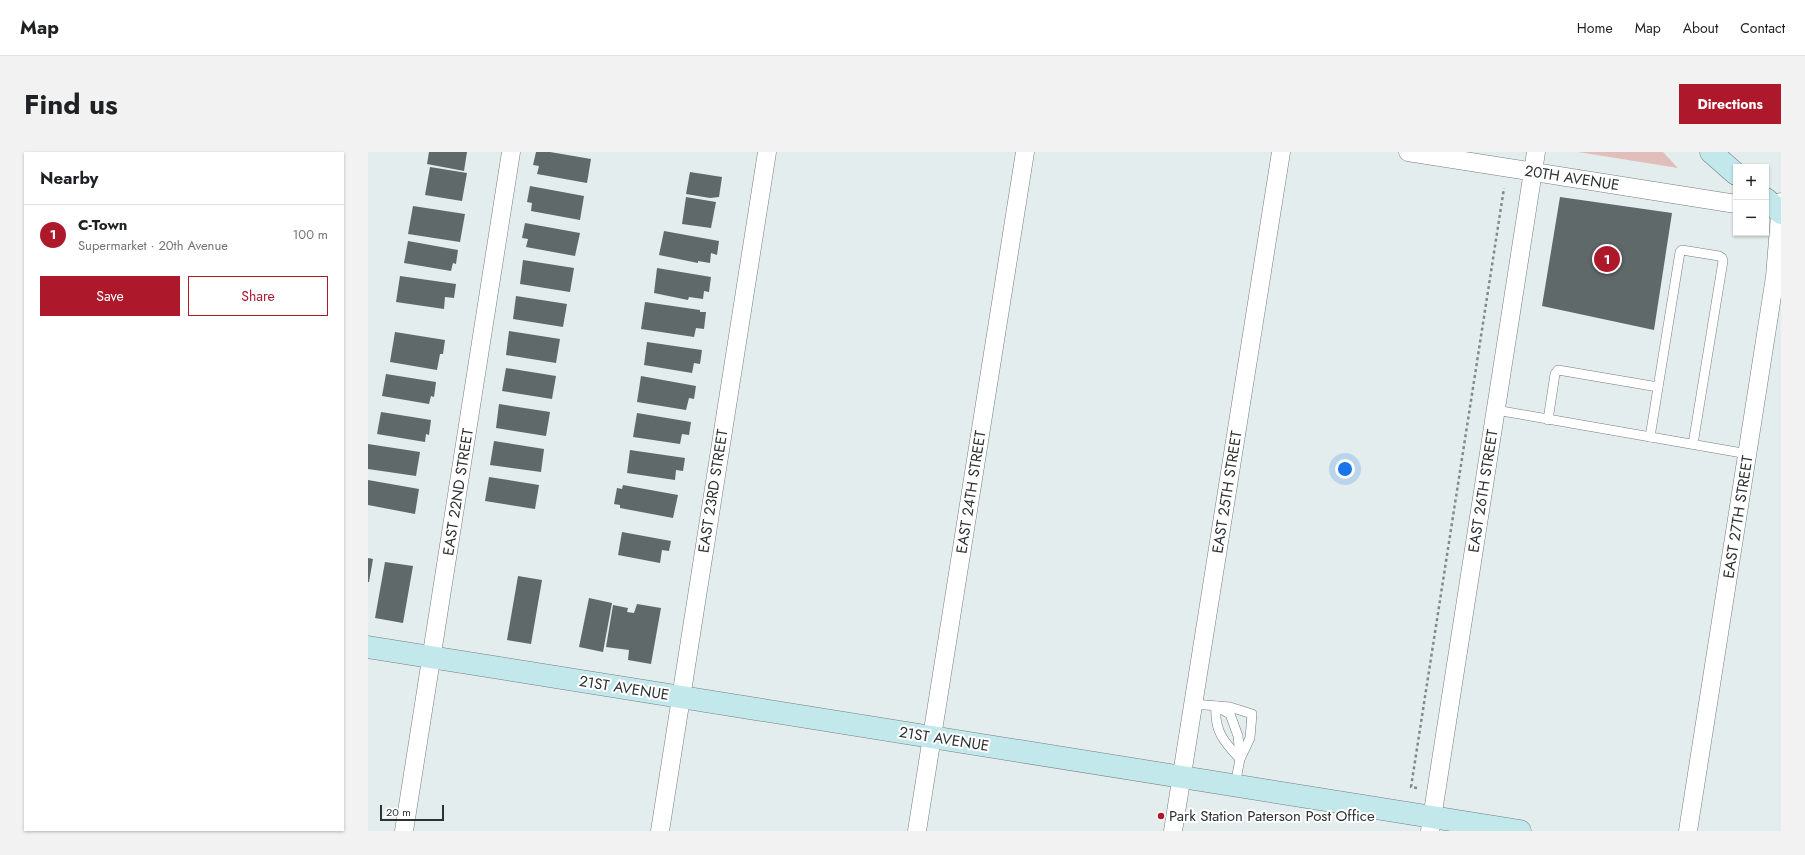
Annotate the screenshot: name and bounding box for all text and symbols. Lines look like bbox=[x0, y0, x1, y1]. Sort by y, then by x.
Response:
text: Map bbox=[20, 14, 59, 41]
text: Home bbox=[1577, 18, 1613, 38]
text: Map bbox=[1635, 18, 1661, 38]
text: About bbox=[1683, 18, 1718, 38]
text: Contact bbox=[1740, 18, 1785, 38]
text: Find us bbox=[24, 84, 118, 125]
button: Directions bbox=[1679, 84, 1781, 124]
street label: 20TH AVENUE bbox=[1523, 160, 1621, 196]
map controls bbox=[1733, 164, 1769, 236]
button: + bbox=[1733, 164, 1769, 200]
text: Nearby bbox=[40, 166, 98, 190]
button: − bbox=[1733, 200, 1769, 236]
text: C-Town bbox=[78, 214, 127, 236]
text: 1 bbox=[50, 225, 56, 244]
text: 100 m bbox=[293, 225, 328, 244]
text: Supermarket · 20th Avenue bbox=[78, 236, 228, 255]
pin: 1 bbox=[1594, 244, 1620, 274]
button: Save bbox=[40, 276, 180, 316]
button: Share bbox=[188, 276, 328, 316]
street label: EAST 22ND STREET bbox=[437, 427, 479, 557]
street label: EAST 23RD STREET bbox=[692, 428, 734, 554]
street label: EAST 26TH STREET bbox=[1462, 428, 1504, 554]
street label: EAST 24TH STREET bbox=[950, 429, 992, 555]
street label: EAST 25TH STREET bbox=[1206, 429, 1248, 555]
street label: EAST 27TH STREET bbox=[1717, 454, 1759, 580]
your location bbox=[1335, 459, 1355, 479]
street label: 21ST AVENUE bbox=[577, 670, 671, 706]
street label: 21ST AVENUE bbox=[897, 721, 991, 757]
scale bar bbox=[380, 803, 444, 822]
text: 20 m bbox=[386, 804, 411, 820]
place label: Park Station Paterson Post Office bbox=[1169, 805, 1375, 827]
marker: Park Station Paterson Post Office bbox=[1156, 811, 1166, 821]

